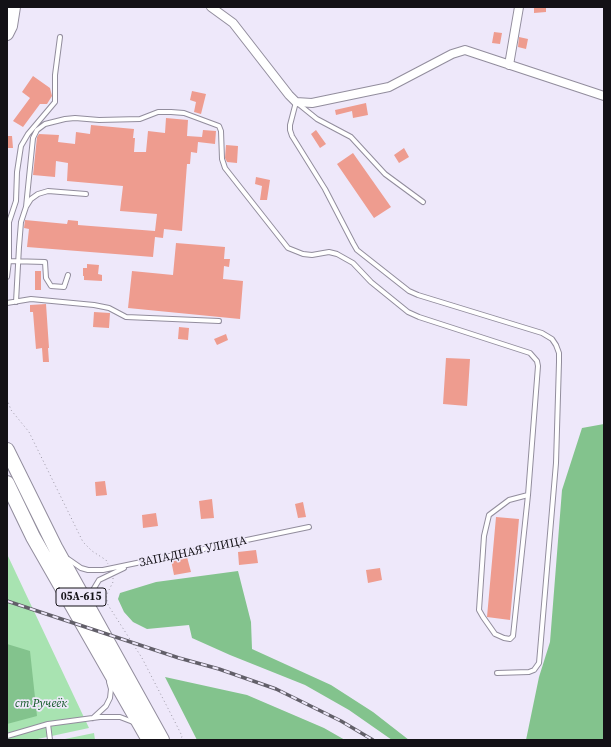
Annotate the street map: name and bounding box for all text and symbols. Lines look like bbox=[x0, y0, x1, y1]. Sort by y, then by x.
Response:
street label: ЗАПАДНАЯ УЛИЦА bbox=[138, 534, 248, 570]
road number: 05А-615 bbox=[56, 588, 106, 606]
park label: ст Ручеёк bbox=[15, 697, 67, 711]

